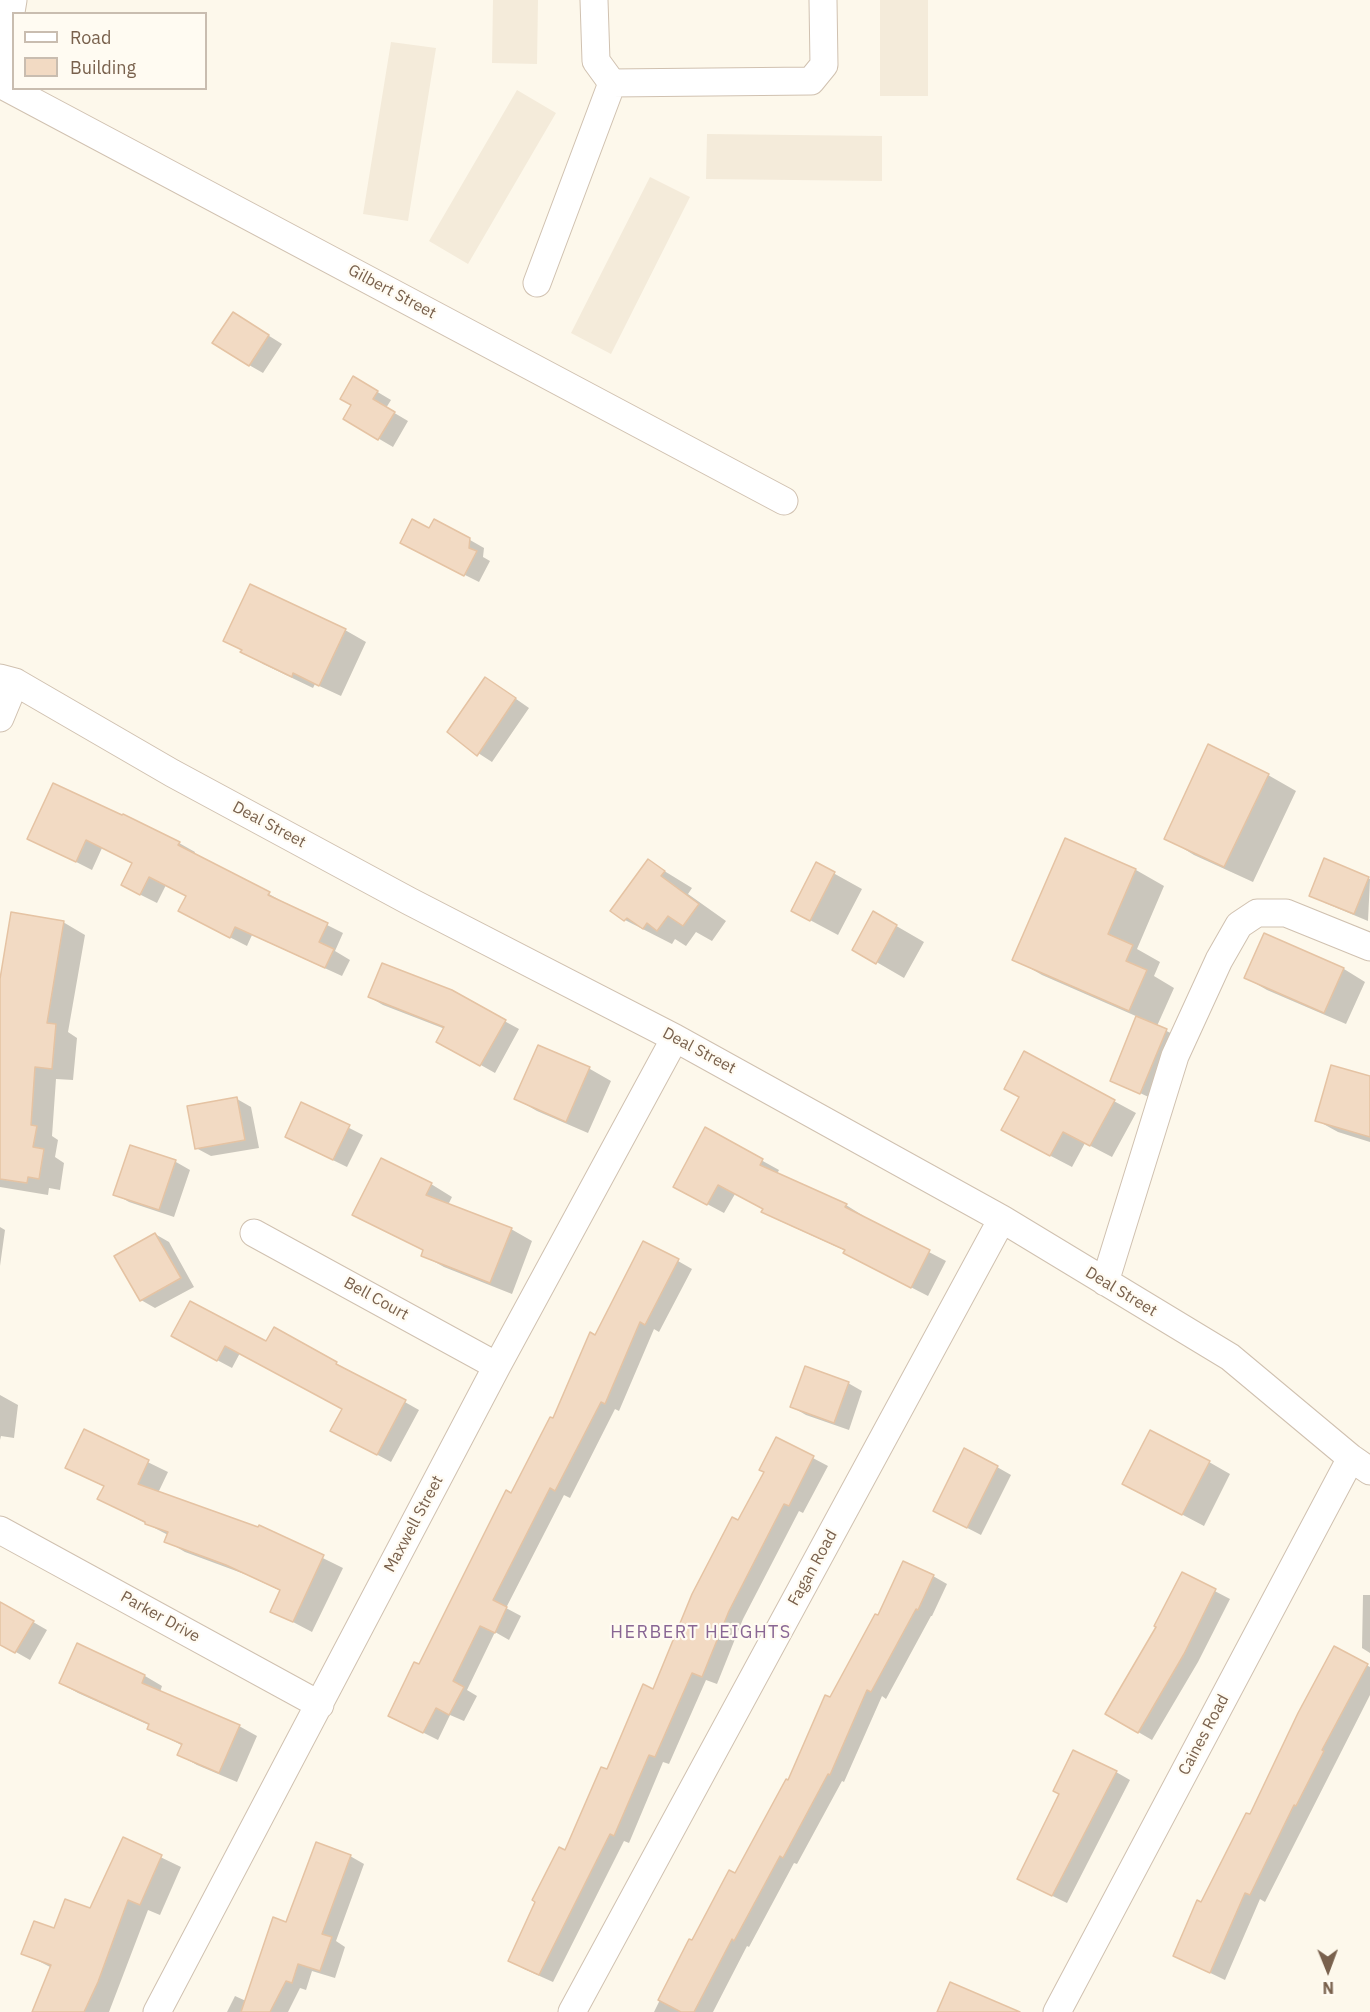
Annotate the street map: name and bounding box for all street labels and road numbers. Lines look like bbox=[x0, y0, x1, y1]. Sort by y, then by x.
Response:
street label: Gilbert Street bbox=[345, 261, 439, 323]
street label: Deal Street bbox=[229, 798, 309, 852]
street label: Deal Street bbox=[659, 1024, 739, 1078]
street label: Deal Street bbox=[1082, 1263, 1160, 1321]
street label: Bell Court bbox=[340, 1273, 412, 1325]
street label: Maxwell Street bbox=[380, 1472, 448, 1576]
street label: Fagan Road bbox=[784, 1527, 842, 1609]
street label: Parker Drive bbox=[117, 1587, 203, 1647]
street label: Caines Road bbox=[1175, 1691, 1233, 1779]

